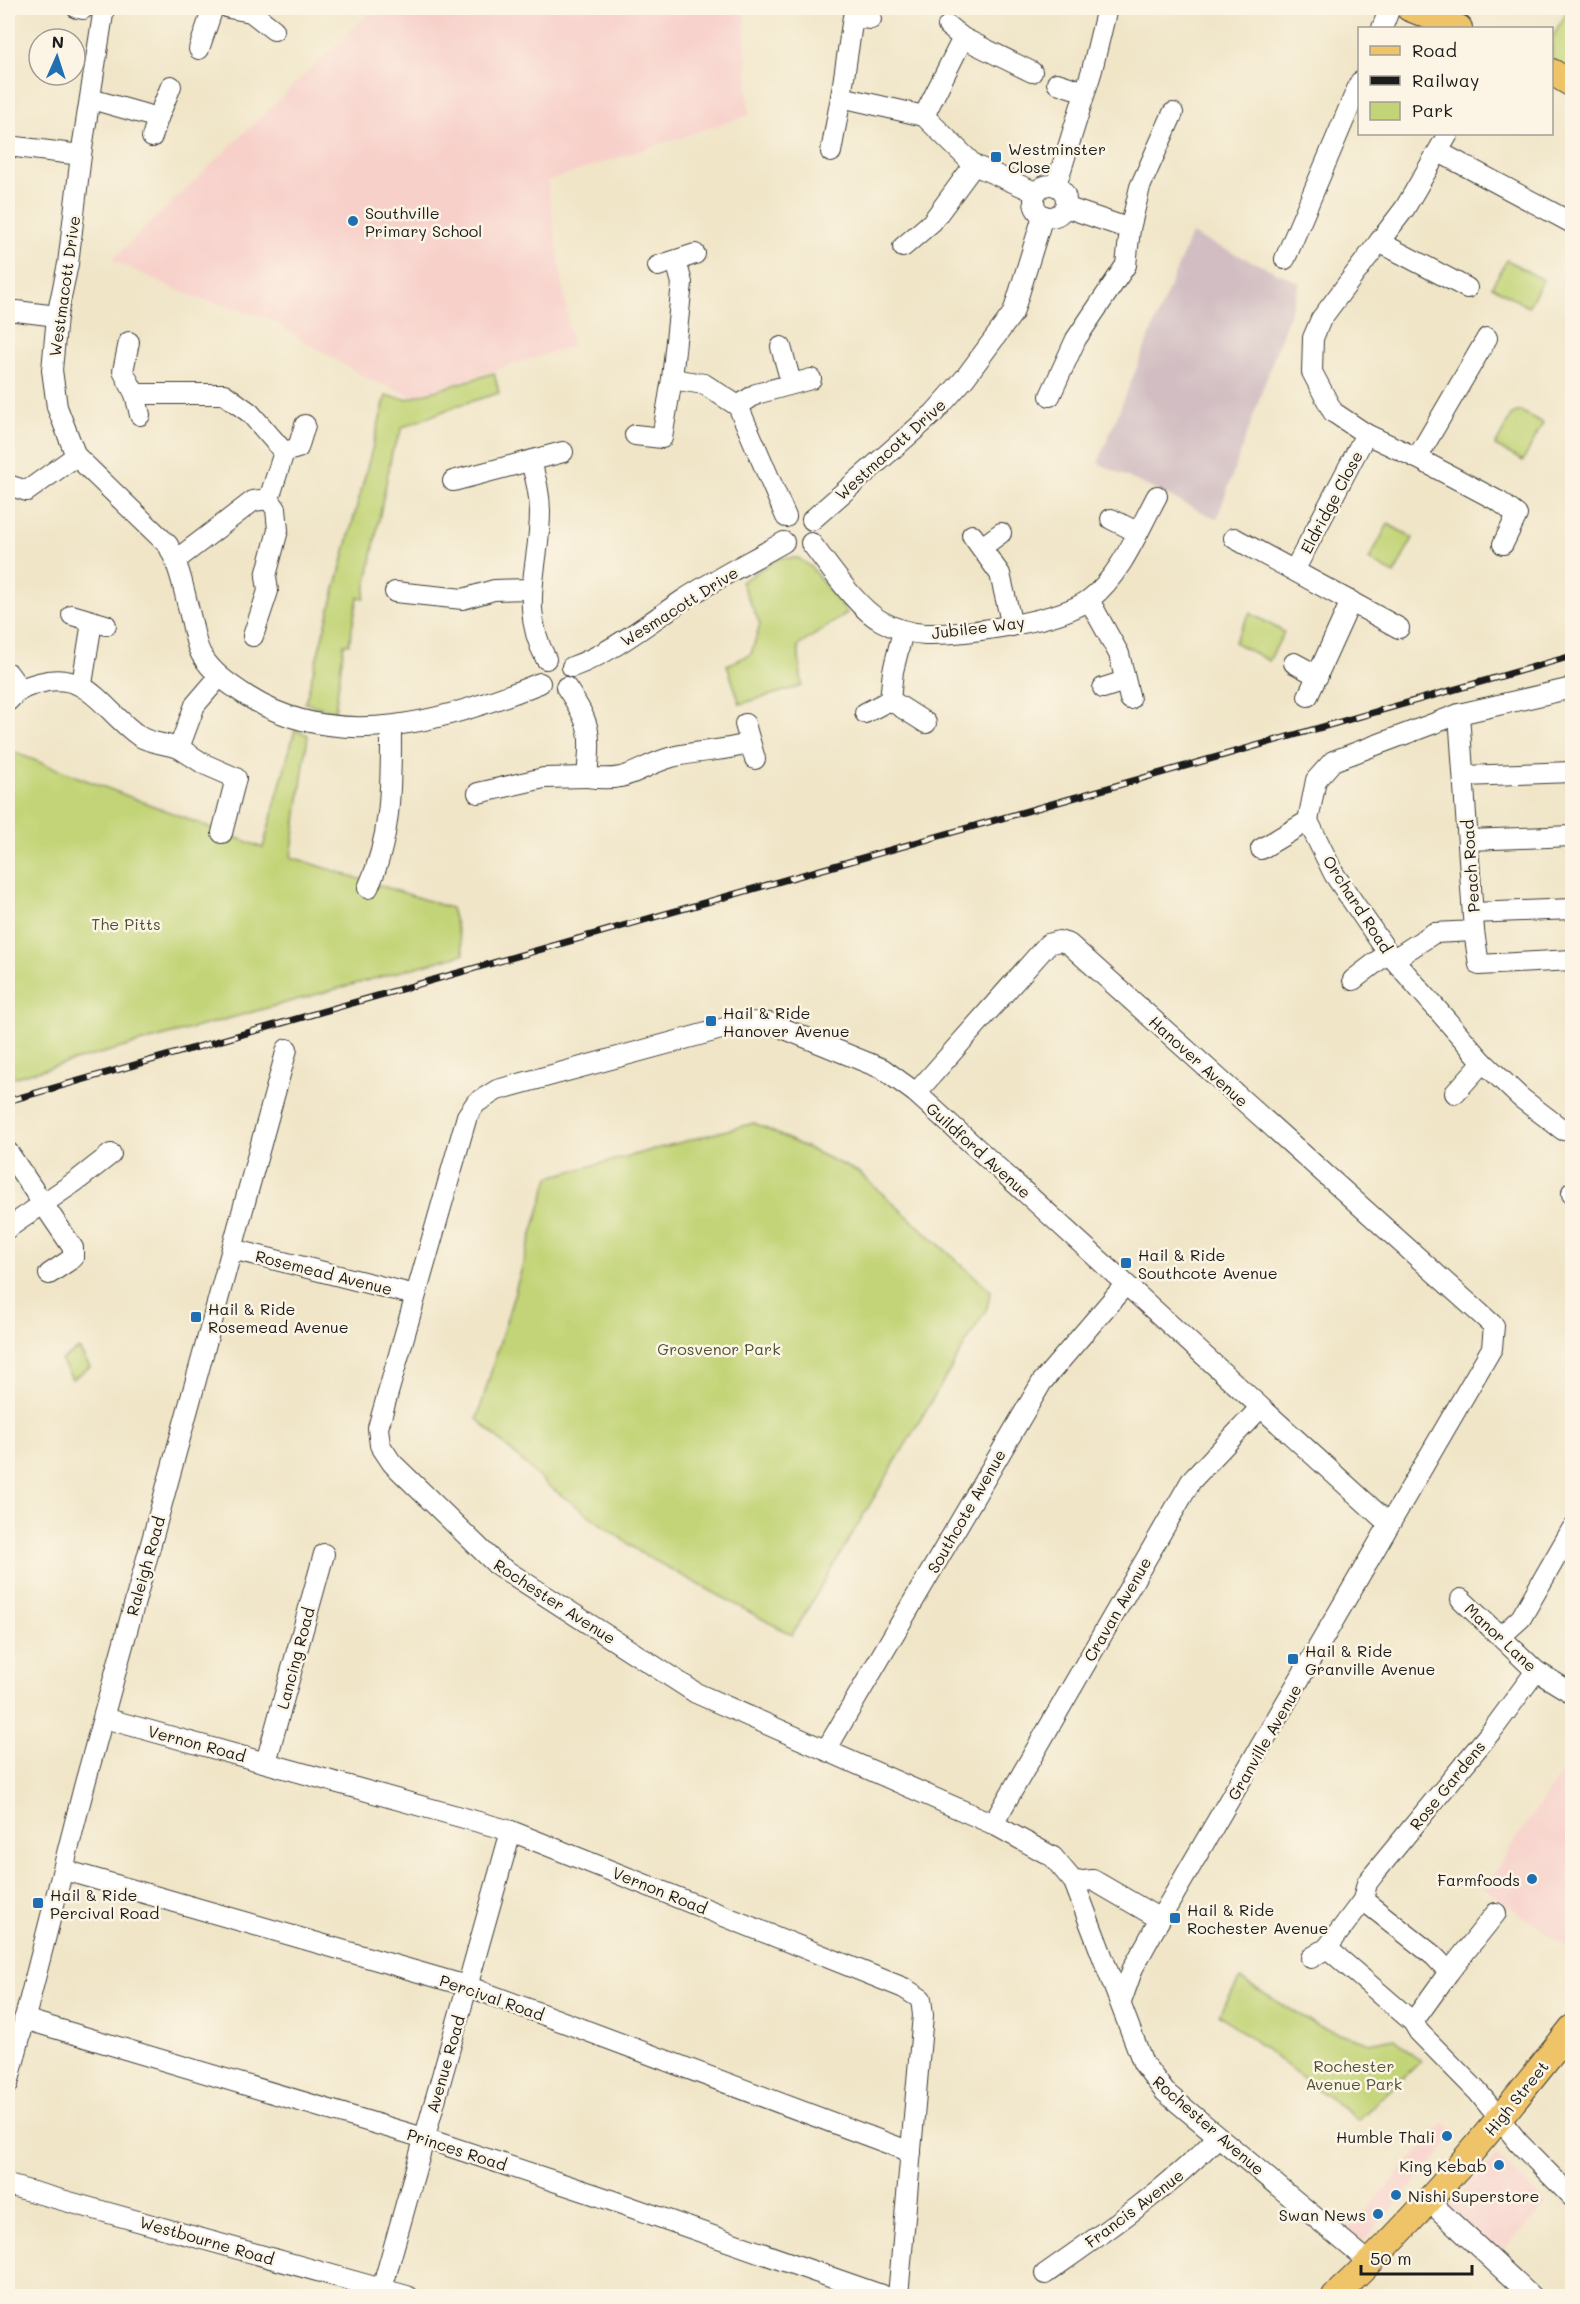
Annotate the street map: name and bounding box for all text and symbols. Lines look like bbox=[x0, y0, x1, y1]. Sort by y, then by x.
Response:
north arrow bbox=[27, 27, 87, 87]
legend bbox=[1358, 27, 1553, 135]
text: N bbox=[51, 31, 64, 52]
text: Road bbox=[1412, 38, 1457, 62]
text: Railway bbox=[1412, 68, 1479, 92]
text: Park bbox=[1412, 98, 1453, 122]
place label: Westminster Close bbox=[1008, 138, 1106, 177]
marker: Westminster Close bbox=[989, 150, 1003, 164]
place label: Southville Primary School bbox=[365, 202, 482, 241]
street label: Westmacott Drive bbox=[44, 214, 84, 358]
marker: Southville Primary School bbox=[346, 214, 360, 228]
street label: Westmacott Drive bbox=[830, 394, 950, 504]
street label: Eldridge Close bbox=[1295, 447, 1367, 557]
street label: Wesmacott Drive bbox=[616, 561, 742, 651]
street label: Jubilee Way bbox=[930, 611, 1026, 643]
street label: Peach Road bbox=[1456, 819, 1484, 913]
street label: Orchard Road bbox=[1319, 851, 1397, 957]
park label: The Pitts bbox=[91, 913, 161, 934]
place label: Hail & Ride Hanover Avenue bbox=[723, 1002, 850, 1041]
street label: Hanover Avenue bbox=[1145, 1011, 1253, 1111]
marker: Hail & Ride Hanover Avenue bbox=[704, 1014, 718, 1028]
street label: Guildford Avenue bbox=[922, 1097, 1036, 1203]
place label: Hail & Ride Southcote Avenue bbox=[1138, 1244, 1278, 1283]
street label: Rosemead Avenue bbox=[253, 1245, 395, 1299]
marker: Hail & Ride Southcote Avenue bbox=[1119, 1256, 1133, 1270]
place label: Hail & Ride Rosemead Avenue bbox=[208, 1298, 349, 1337]
marker: Hail & Ride Rosemead Avenue bbox=[189, 1310, 203, 1324]
park label: Grosvenor Park bbox=[657, 1338, 781, 1359]
street label: Southcote Avenue bbox=[922, 1445, 1010, 1577]
street label: Raleigh Road bbox=[121, 1514, 169, 1618]
street label: Cravan Avenue bbox=[1079, 1553, 1155, 1665]
street label: Rochester Avenue bbox=[490, 1554, 620, 1648]
street label: Manor Lane bbox=[1460, 1598, 1542, 1676]
street label: Lancing Road bbox=[271, 1605, 319, 1711]
place label: Hail & Ride Granville Avenue bbox=[1305, 1640, 1436, 1679]
marker: Hail & Ride Granville Avenue bbox=[1286, 1652, 1300, 1666]
street label: Granville Avenue bbox=[1222, 1680, 1306, 1804]
street label: Vernon Road bbox=[146, 1720, 248, 1766]
street label: Rose Gardens bbox=[1405, 1736, 1489, 1834]
street label: Vernon Road bbox=[610, 1861, 710, 1919]
place label: Farmfoods bbox=[1437, 1869, 1520, 1890]
marker: Farmfoods bbox=[1525, 1872, 1539, 1886]
place label: Hail & Ride Percival Road bbox=[50, 1884, 159, 1923]
marker: Hail & Ride Percival Road bbox=[31, 1896, 45, 1910]
place label: Hail & Ride Rochester Avenue bbox=[1187, 1899, 1328, 1938]
marker: Hail & Ride Rochester Avenue bbox=[1168, 1911, 1182, 1925]
street label: Percival Road bbox=[437, 1969, 547, 2025]
street label: Avenue Road bbox=[421, 2013, 469, 2115]
park label: Rochester Avenue Park bbox=[1306, 2055, 1402, 2094]
street label: High Street bbox=[1479, 2056, 1553, 2140]
street label: Rochester Avenue bbox=[1149, 2071, 1269, 2179]
street label: Princes Road bbox=[404, 2123, 510, 2175]
place label: Humble Thali bbox=[1336, 2126, 1435, 2147]
marker: Humble Thali bbox=[1440, 2129, 1454, 2143]
place label: King Kebab bbox=[1399, 2155, 1487, 2176]
marker: King Kebab bbox=[1492, 2158, 1506, 2172]
street label: Francis Avenue bbox=[1080, 2164, 1188, 2252]
place label: Nishi Superstore bbox=[1408, 2185, 1539, 2206]
marker: Nishi Superstore bbox=[1389, 2188, 1403, 2202]
place label: Swan News bbox=[1279, 2204, 1366, 2225]
marker: Swan News bbox=[1371, 2207, 1385, 2221]
street label: Westbourne Road bbox=[137, 2211, 277, 2269]
scale bar bbox=[1361, 2238, 1472, 2276]
text: 50 m bbox=[1370, 2246, 1412, 2270]

